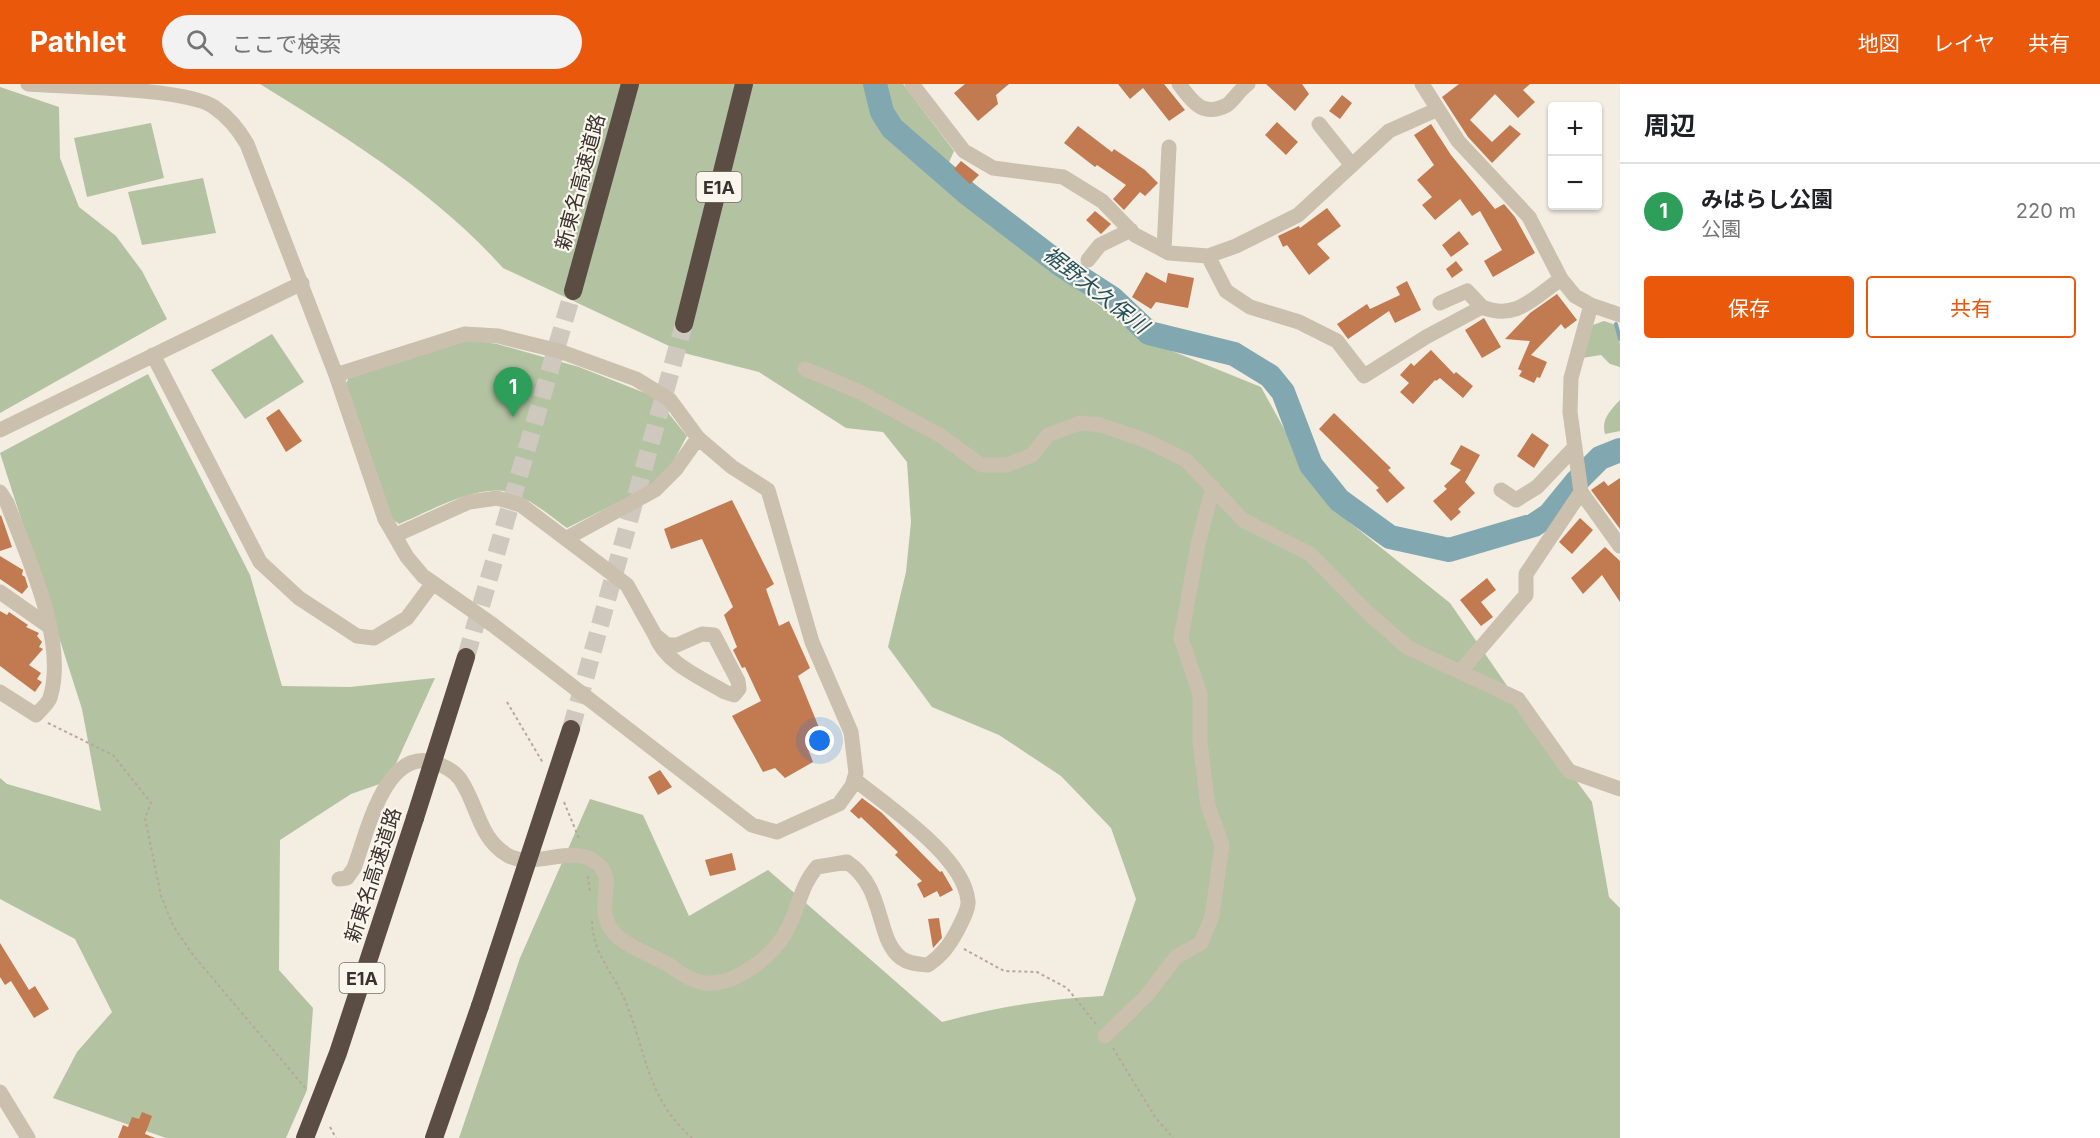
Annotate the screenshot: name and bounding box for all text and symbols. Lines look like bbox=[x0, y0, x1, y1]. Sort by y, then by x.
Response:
search box bbox=[162, 15, 582, 69]
text: Pathlet bbox=[30, 25, 126, 59]
icon: search bbox=[183, 26, 216, 59]
text: ここで検索 bbox=[231, 31, 341, 57]
text: 地図 bbox=[1858, 31, 1900, 56]
text: レイヤ bbox=[1933, 31, 1995, 56]
text: 共有 bbox=[2028, 31, 2070, 56]
map controls bbox=[1548, 102, 1602, 210]
button: + bbox=[1548, 102, 1602, 156]
text: 周辺 bbox=[1644, 110, 1696, 141]
street label: 新東名高速道路 bbox=[550, 111, 610, 253]
button: − bbox=[1548, 156, 1602, 210]
road number: E1A bbox=[696, 172, 742, 202]
text: みはらし公園 bbox=[1701, 186, 1833, 212]
text: 1 bbox=[1659, 199, 1668, 223]
text: 220 m bbox=[2016, 199, 2076, 223]
text: 公園 bbox=[1701, 217, 1741, 241]
water label: 裾野大久保川 bbox=[1039, 241, 1155, 340]
button: 保存 bbox=[1644, 276, 1854, 338]
button: 共有 bbox=[1866, 276, 2076, 338]
pin: 1 bbox=[494, 368, 532, 417]
your location bbox=[805, 726, 834, 755]
street label: 新東名高速道路 bbox=[340, 805, 406, 945]
road number: E1A bbox=[340, 963, 385, 993]

